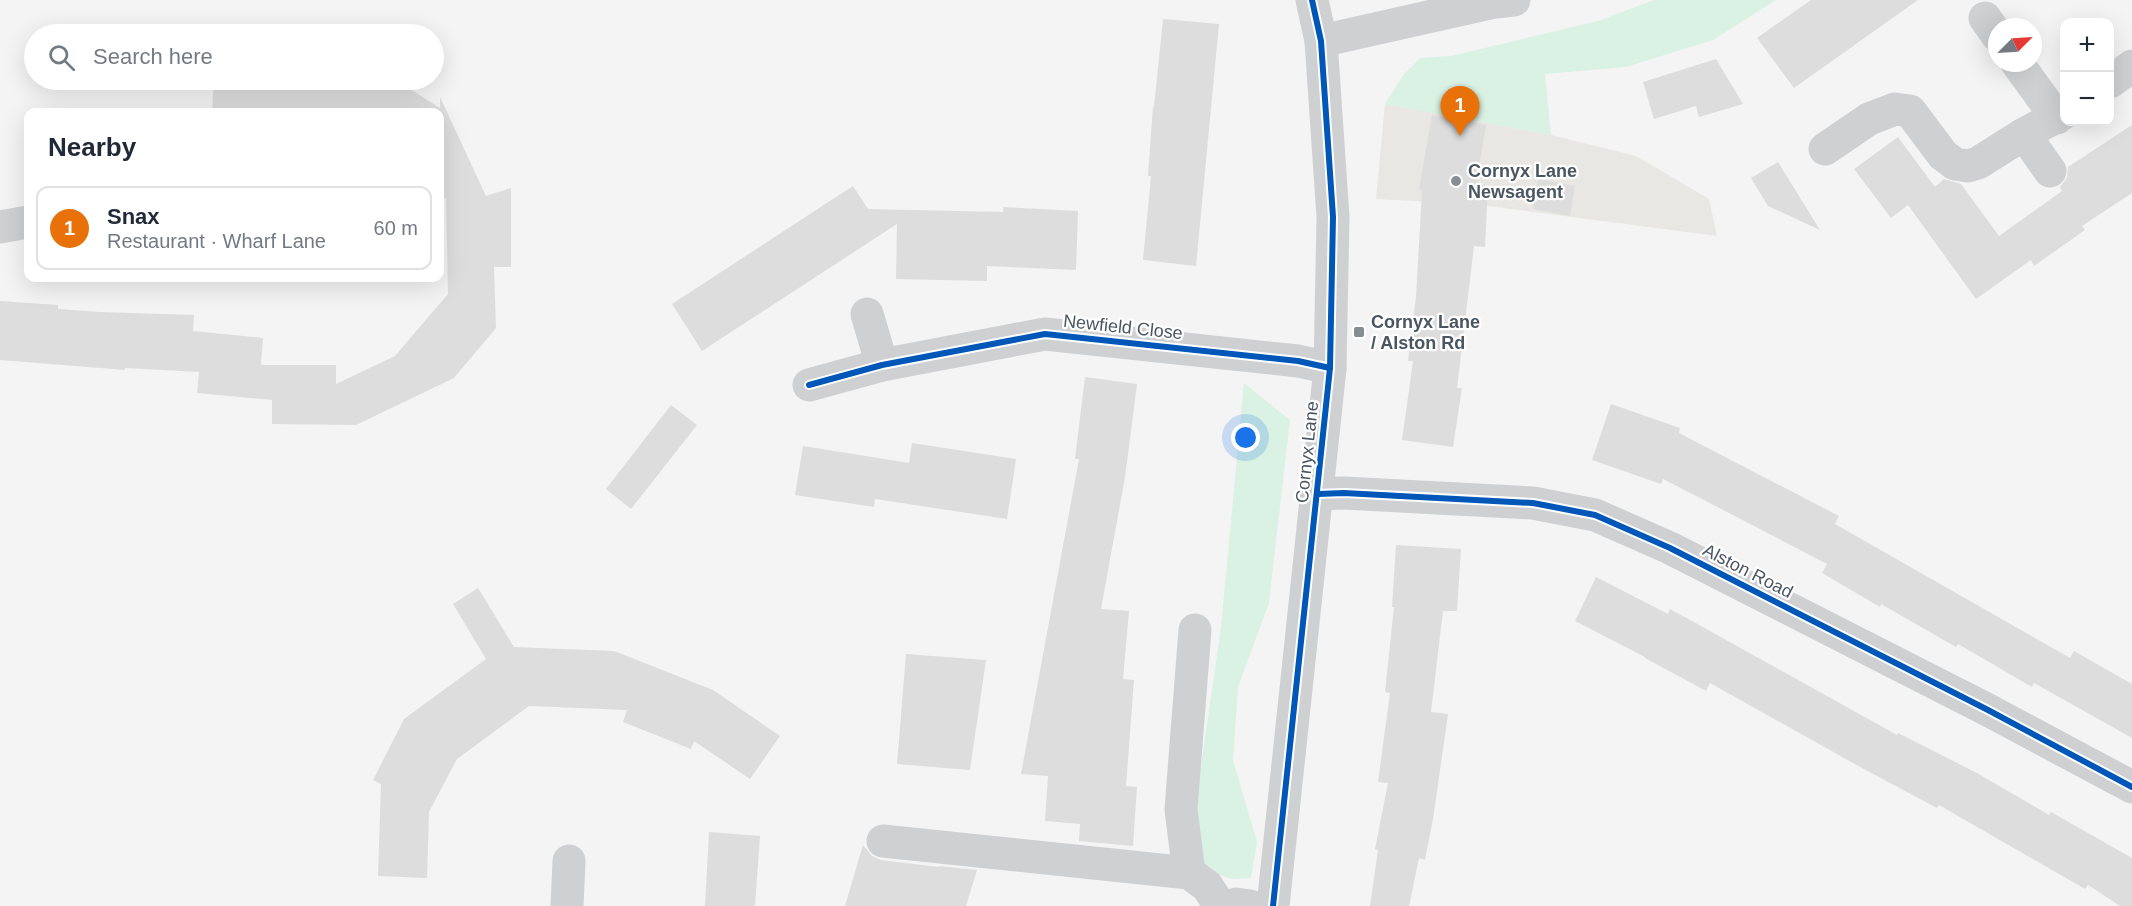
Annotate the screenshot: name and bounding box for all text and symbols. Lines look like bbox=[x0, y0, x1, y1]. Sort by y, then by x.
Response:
north arrow bbox=[1988, 18, 2042, 72]
map controls bbox=[2060, 18, 2114, 126]
button: + bbox=[2060, 18, 2114, 72]
search box bbox=[24, 24, 444, 90]
icon: search bbox=[45, 41, 78, 74]
text: Search here bbox=[93, 44, 213, 69]
button: − bbox=[2060, 72, 2114, 126]
pin: 1 bbox=[1440, 86, 1480, 136]
text: Nearby bbox=[48, 132, 136, 162]
place label: Cornyx Lane Newsagent bbox=[1468, 161, 1577, 202]
marker: Cornyx Lane Newsagent bbox=[1449, 174, 1463, 188]
text: Snax bbox=[107, 204, 160, 229]
text: 1 bbox=[64, 217, 75, 239]
text: 60 m bbox=[374, 217, 418, 239]
text: Restaurant · Wharf Lane bbox=[107, 230, 326, 252]
street label: Newfield Close bbox=[1062, 311, 1184, 343]
place label: Cornyx Lane / Alston Rd bbox=[1371, 312, 1480, 353]
marker: Cornyx Lane / Alston Rd bbox=[1352, 325, 1366, 339]
street label: Cornyx Lane bbox=[1292, 400, 1322, 504]
your location bbox=[1231, 423, 1260, 452]
street label: Alston Road bbox=[1700, 540, 1796, 602]

